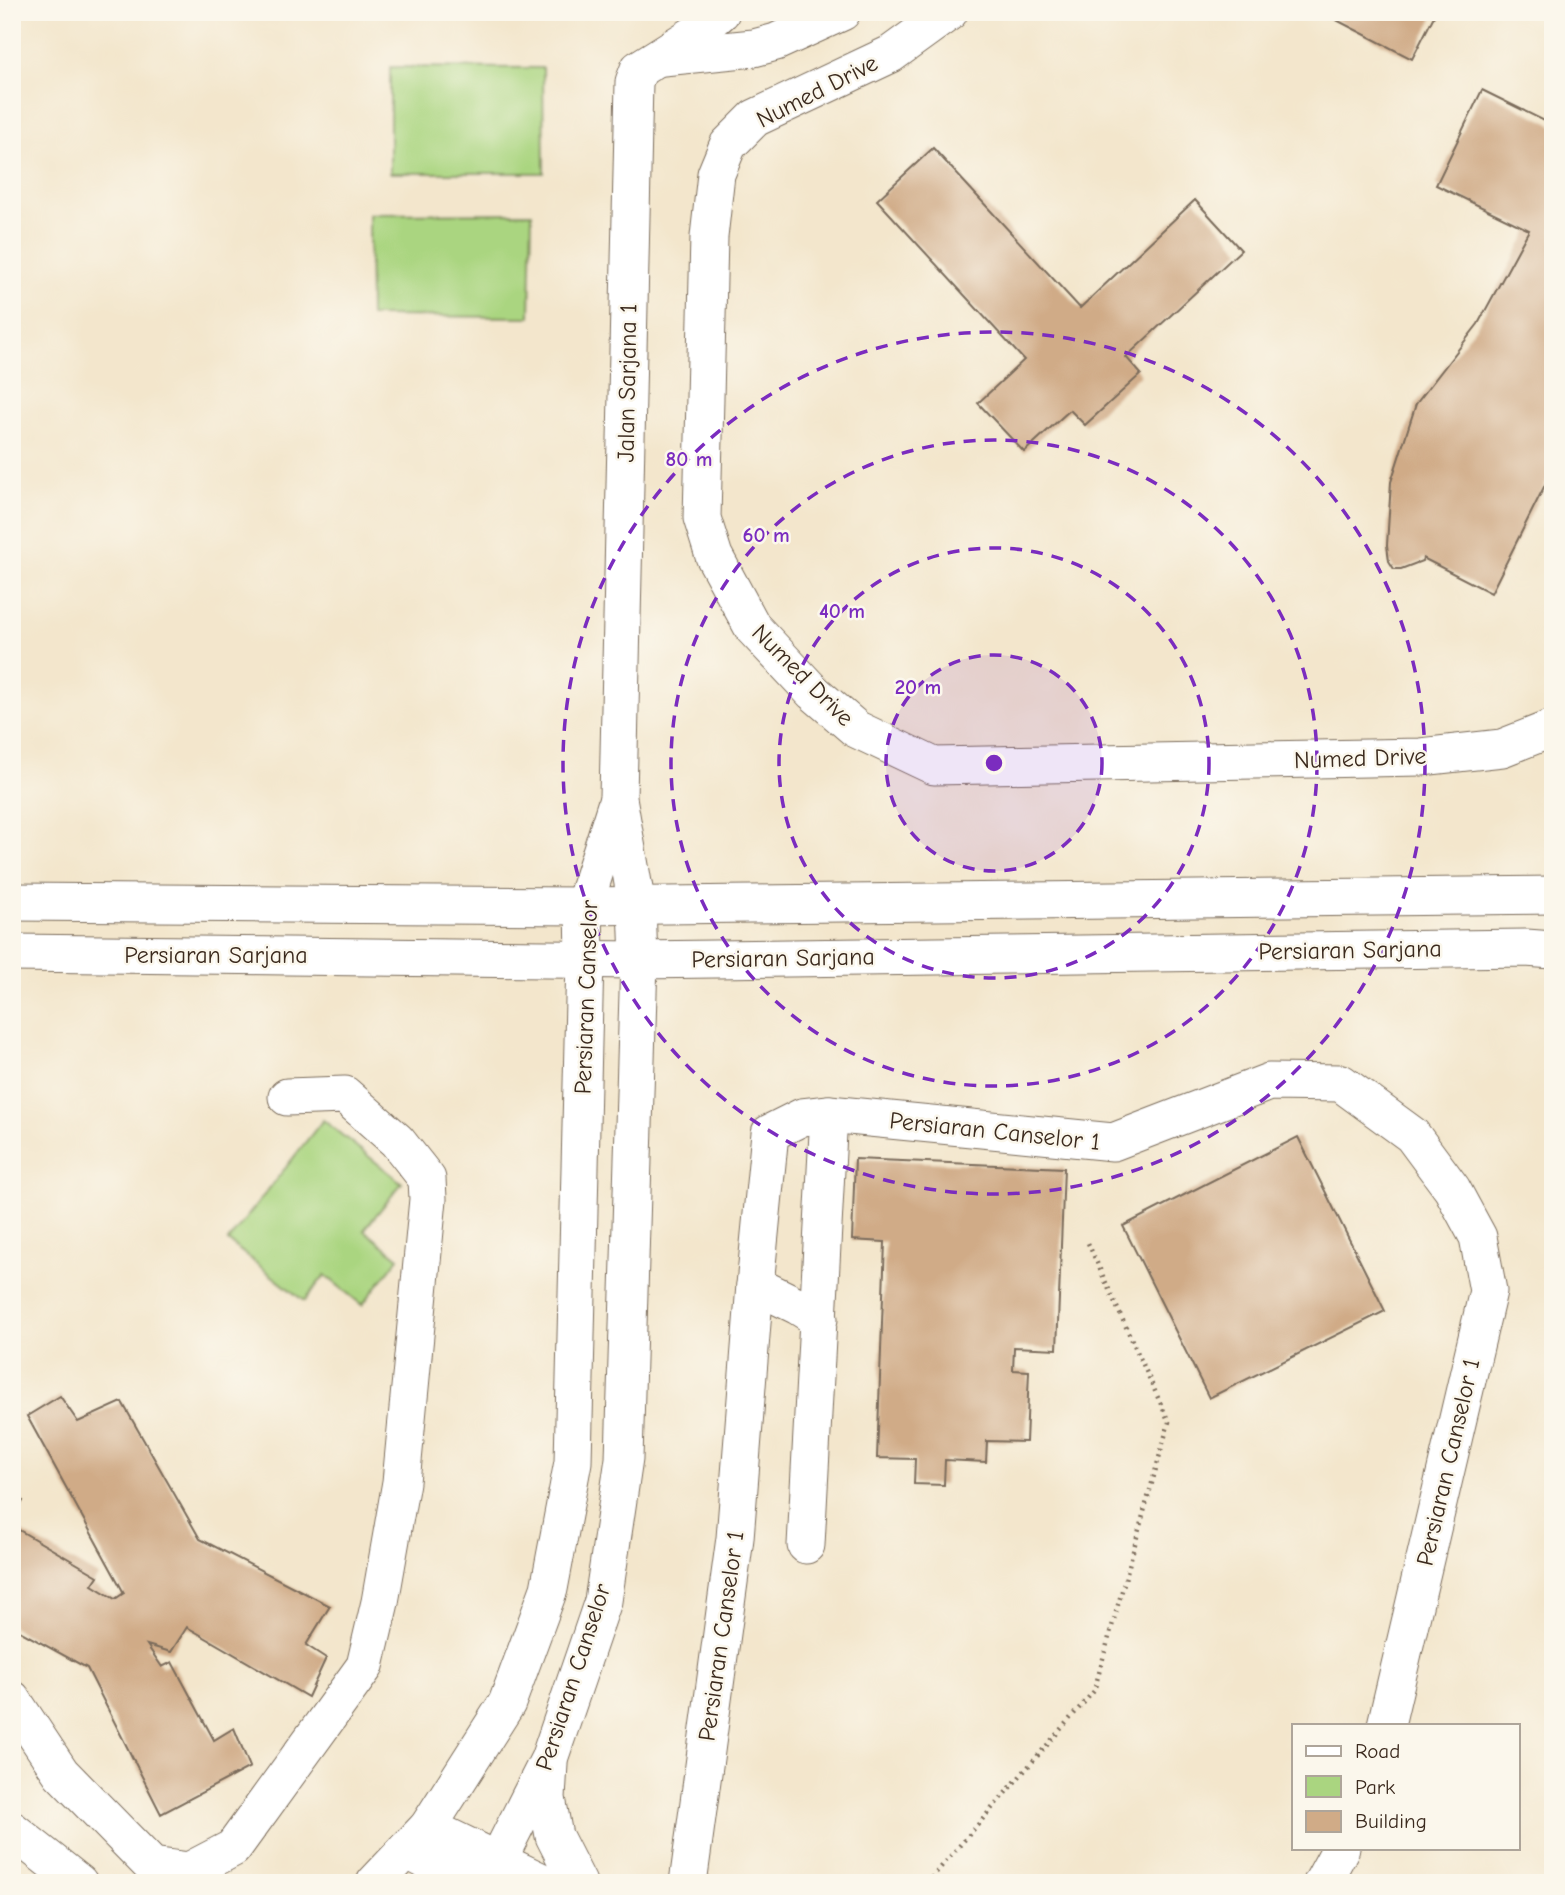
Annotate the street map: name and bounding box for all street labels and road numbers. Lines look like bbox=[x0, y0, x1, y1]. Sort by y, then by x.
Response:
street label: Numed Drive bbox=[752, 48, 882, 134]
street label: Jalan Sarjana 1 bbox=[612, 303, 642, 463]
street label: Numed Drive bbox=[746, 618, 860, 732]
street label: Numed Drive bbox=[1293, 742, 1427, 774]
street label: Persiaran Canselor bbox=[569, 899, 603, 1095]
street label: Persiaran Sarjana bbox=[1258, 934, 1442, 966]
street label: Persiaran Sarjana bbox=[124, 941, 308, 969]
street label: Persiaran Sarjana bbox=[691, 942, 875, 974]
street label: Persiaran Canselor 1 bbox=[888, 1106, 1102, 1156]
street label: Persiaran Canselor 1 bbox=[1411, 1356, 1485, 1568]
street label: Persiaran Canselor 1 bbox=[692, 1529, 750, 1743]
street label: Persiaran Canselor bbox=[530, 1580, 616, 1774]

